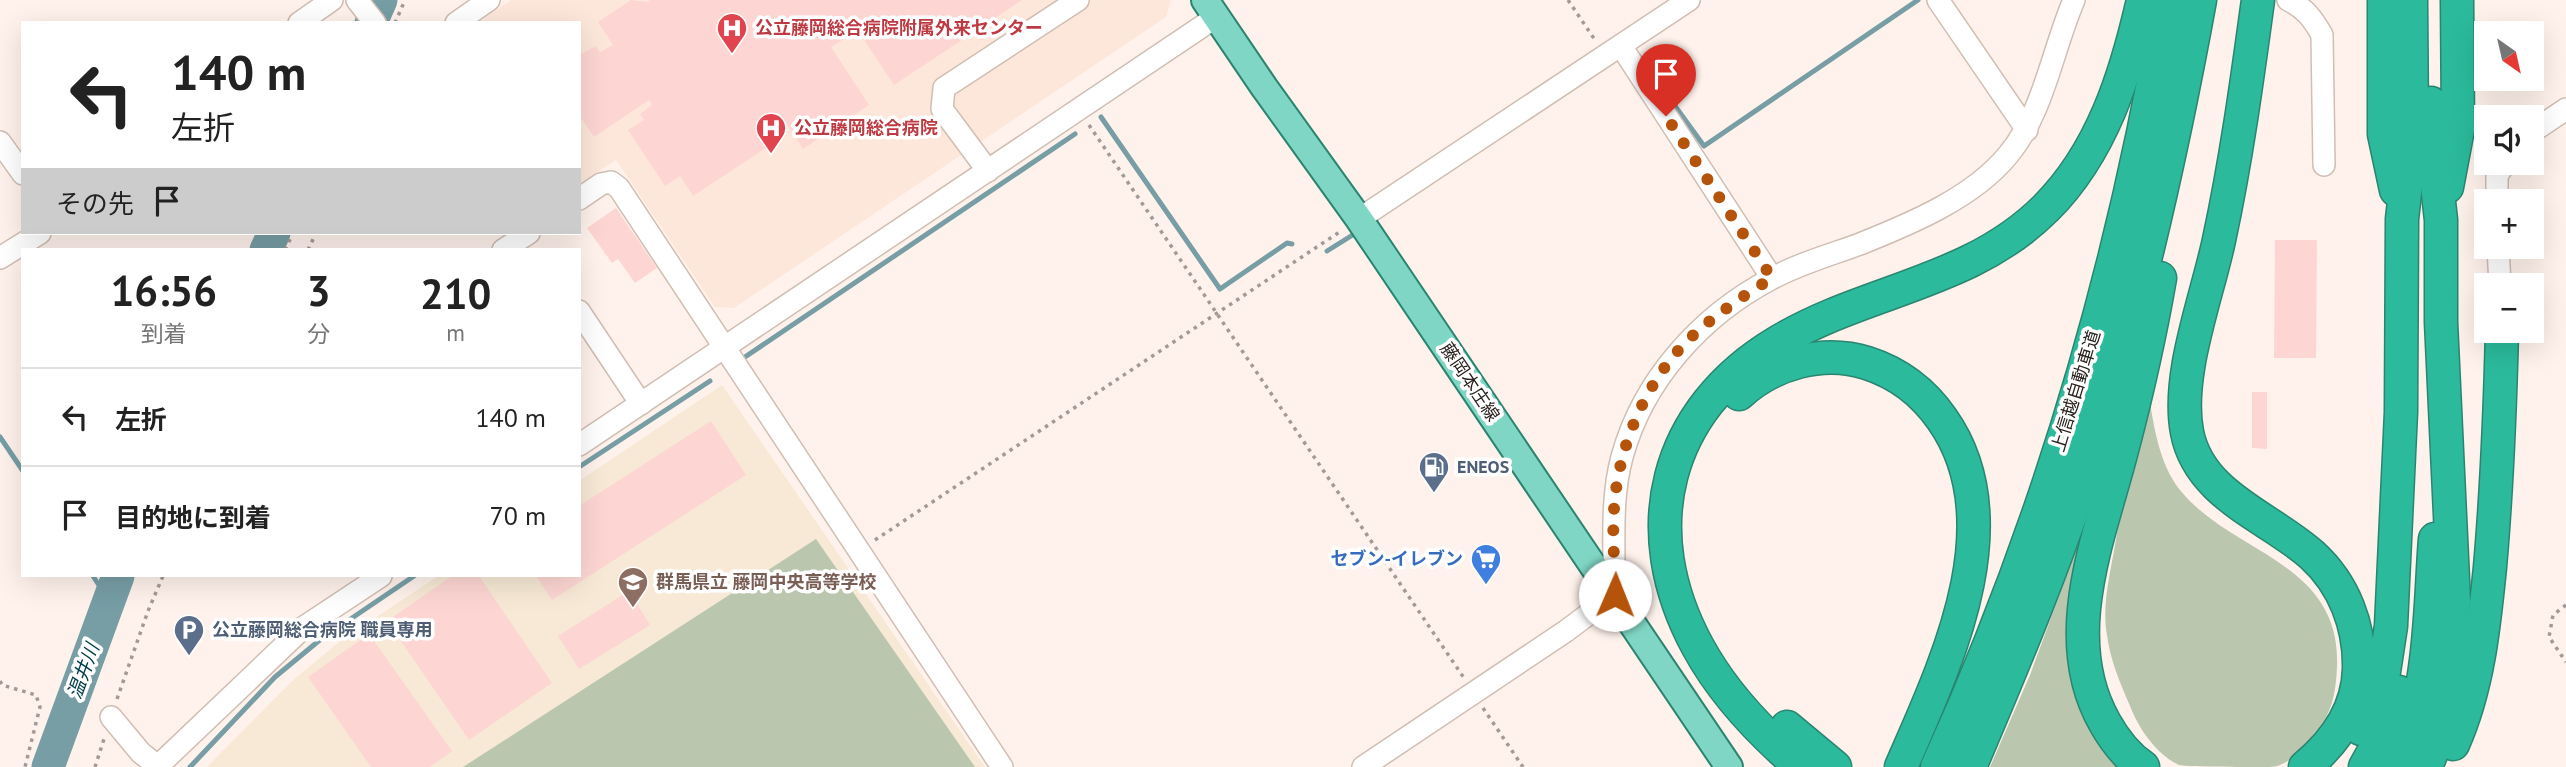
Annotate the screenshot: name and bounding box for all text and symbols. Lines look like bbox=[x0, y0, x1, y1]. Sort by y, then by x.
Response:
hospital icon: 公立藤岡総合病院附属外来センター bbox=[715, 11, 749, 55]
place label: 公立藤岡総合病院附属外来センター bbox=[755, 16, 1043, 39]
north arrow bbox=[2474, 21, 2544, 91]
map controls bbox=[2474, 21, 2544, 343]
text: 140 m bbox=[171, 40, 306, 104]
pin bbox=[1636, 44, 1696, 116]
icon: left bbox=[56, 49, 147, 140]
icon: arrive bbox=[1647, 55, 1685, 93]
button: sound bbox=[2474, 105, 2544, 175]
text: 左折 bbox=[171, 106, 235, 148]
hospital icon: 公立藤岡総合病院 bbox=[754, 111, 788, 155]
place label: 公立藤岡総合病院 bbox=[794, 116, 938, 139]
icon: arrive bbox=[148, 182, 186, 220]
text: その先 bbox=[56, 187, 134, 220]
button: + bbox=[2474, 189, 2544, 259]
text: 16:56 bbox=[111, 263, 217, 318]
text: 3 bbox=[307, 263, 330, 318]
text: 210 bbox=[420, 266, 491, 321]
button: − bbox=[2474, 273, 2544, 343]
text: m bbox=[446, 318, 465, 347]
text: 到着 bbox=[141, 319, 187, 348]
text: 分 bbox=[307, 319, 330, 348]
street label: 上信越自動車道 bbox=[2046, 327, 2105, 454]
street label: 藤岡本庄線 bbox=[1436, 338, 1505, 425]
icon: left bbox=[56, 398, 94, 436]
text: 140 m bbox=[475, 401, 546, 434]
text: 左折 bbox=[115, 403, 167, 436]
fuel station icon: ENEOS bbox=[1417, 450, 1451, 494]
place label: ENEOS bbox=[1457, 455, 1509, 478]
icon: arrive bbox=[56, 496, 94, 534]
text: 70 m bbox=[490, 499, 546, 532]
text: 目的地に到着 bbox=[115, 501, 271, 534]
supermarket icon: セブン-イレブン bbox=[1469, 542, 1503, 586]
place label: セブン-イレブン bbox=[1331, 547, 1463, 570]
position arrow bbox=[1578, 558, 1652, 632]
school or university icon: 群馬県立 藤岡中央高等学校 bbox=[616, 565, 650, 609]
place label: 群馬県立 藤岡中央高等学校 bbox=[656, 570, 877, 593]
parking icon: 公立藤岡総合病院 職員専用 bbox=[172, 613, 206, 657]
place label: 公立藤岡総合病院 職員専用 bbox=[212, 618, 433, 641]
water label: 温井川 bbox=[62, 638, 105, 702]

